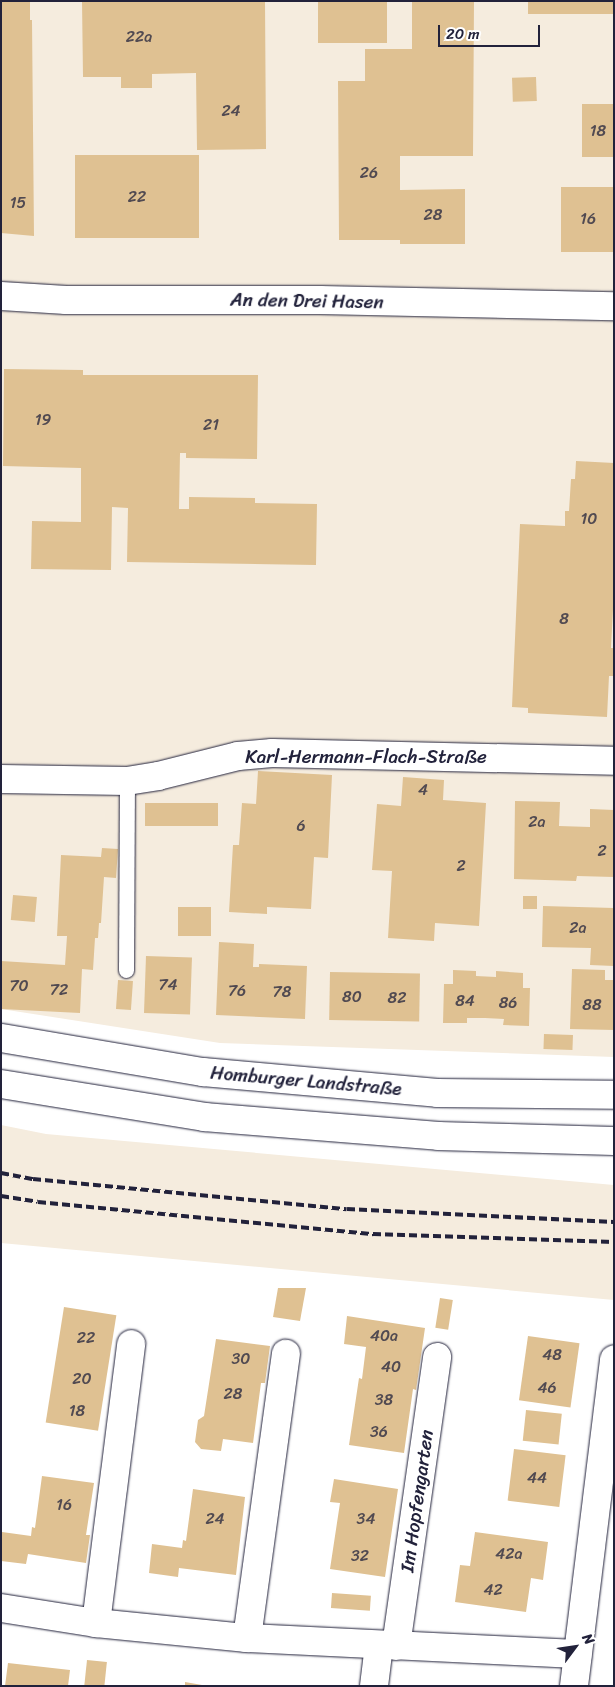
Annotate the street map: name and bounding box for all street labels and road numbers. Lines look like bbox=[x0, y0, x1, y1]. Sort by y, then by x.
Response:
street label: An den Drei Hasen bbox=[230, 288, 384, 314]
street label: Karl-Hermann-Flach-Straße bbox=[245, 746, 487, 768]
street label: Homburger Landstraße bbox=[210, 1061, 402, 1101]
street label: Im Hopfengarten bbox=[396, 1429, 438, 1573]

